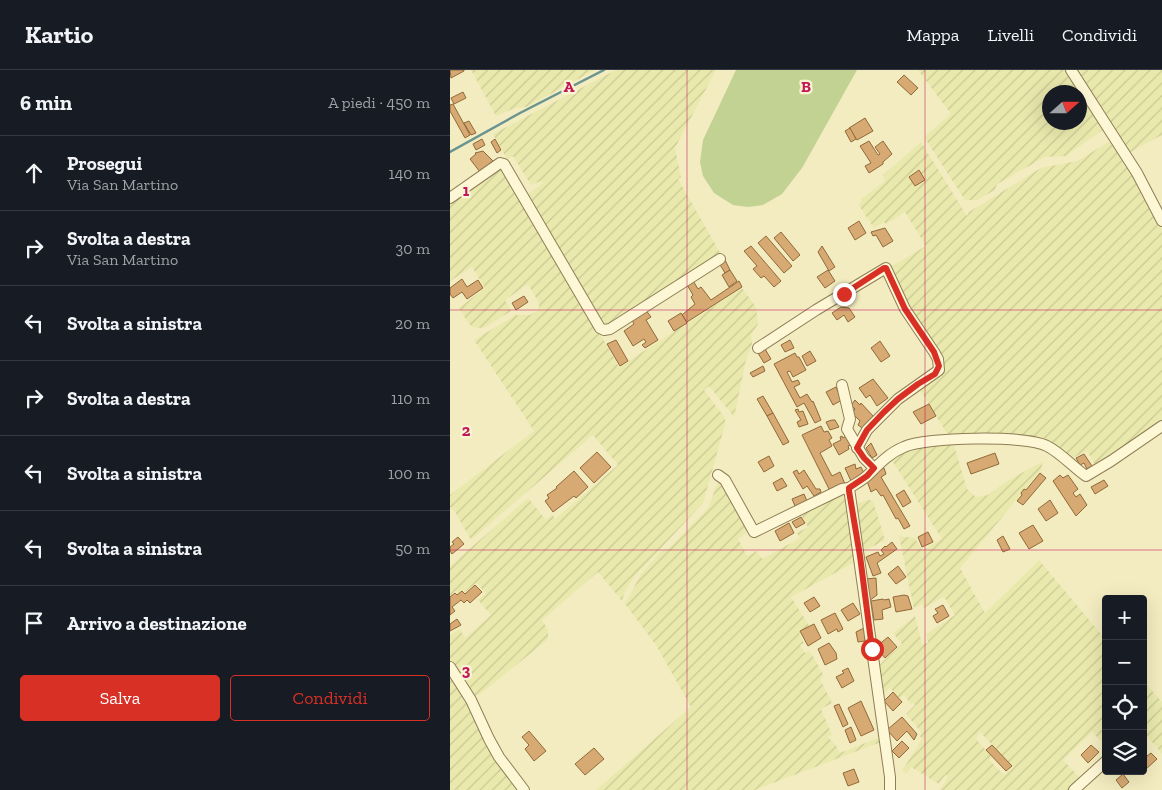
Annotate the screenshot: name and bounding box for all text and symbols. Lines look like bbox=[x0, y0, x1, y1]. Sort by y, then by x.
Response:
text: Kartio bbox=[25, 20, 93, 49]
text: Mappa bbox=[907, 24, 959, 46]
text: Livelli bbox=[987, 24, 1034, 46]
text: Condividi bbox=[1062, 24, 1137, 46]
text: A bbox=[564, 77, 575, 96]
text: B bbox=[801, 77, 811, 96]
north arrow bbox=[1042, 85, 1087, 130]
text: 6 min bbox=[20, 90, 72, 115]
text: A piedi · 450 m bbox=[328, 93, 430, 112]
text: Prosegui bbox=[67, 152, 142, 175]
icon: ahead bbox=[20, 159, 48, 187]
text: 140 m bbox=[389, 164, 430, 183]
text: Via San Martino bbox=[67, 175, 178, 194]
text: 1 bbox=[463, 181, 470, 200]
text: Svolta a destra bbox=[67, 227, 191, 250]
icon: right bbox=[20, 234, 48, 262]
text: 30 m bbox=[396, 239, 430, 258]
text: Via San Martino bbox=[67, 250, 178, 269]
route end bbox=[833, 283, 856, 306]
icon: left bbox=[20, 309, 48, 337]
text: Svolta a sinistra bbox=[67, 312, 202, 335]
text: 20 m bbox=[395, 314, 430, 333]
icon: right bbox=[20, 384, 48, 412]
text: Svolta a destra bbox=[67, 387, 191, 410]
text: 110 m bbox=[391, 389, 430, 408]
text: 2 bbox=[462, 421, 471, 440]
icon: left bbox=[20, 459, 48, 487]
text: Svolta a sinistra bbox=[67, 462, 202, 485]
text: 100 m bbox=[388, 464, 430, 483]
icon: left bbox=[20, 534, 48, 562]
text: Svolta a sinistra bbox=[67, 537, 202, 560]
text: 50 m bbox=[395, 539, 430, 558]
map controls bbox=[1102, 595, 1147, 775]
button: + bbox=[1102, 595, 1147, 640]
icon: arrive bbox=[20, 609, 48, 637]
text: Arrivo a destinazione bbox=[67, 612, 247, 635]
route start bbox=[861, 638, 884, 661]
button: − bbox=[1102, 640, 1147, 685]
text: 3 bbox=[462, 661, 471, 680]
button: Salva bbox=[20, 675, 220, 721]
button: Condividi bbox=[230, 675, 430, 721]
button: locate bbox=[1102, 685, 1147, 730]
button: layers bbox=[1102, 730, 1147, 775]

